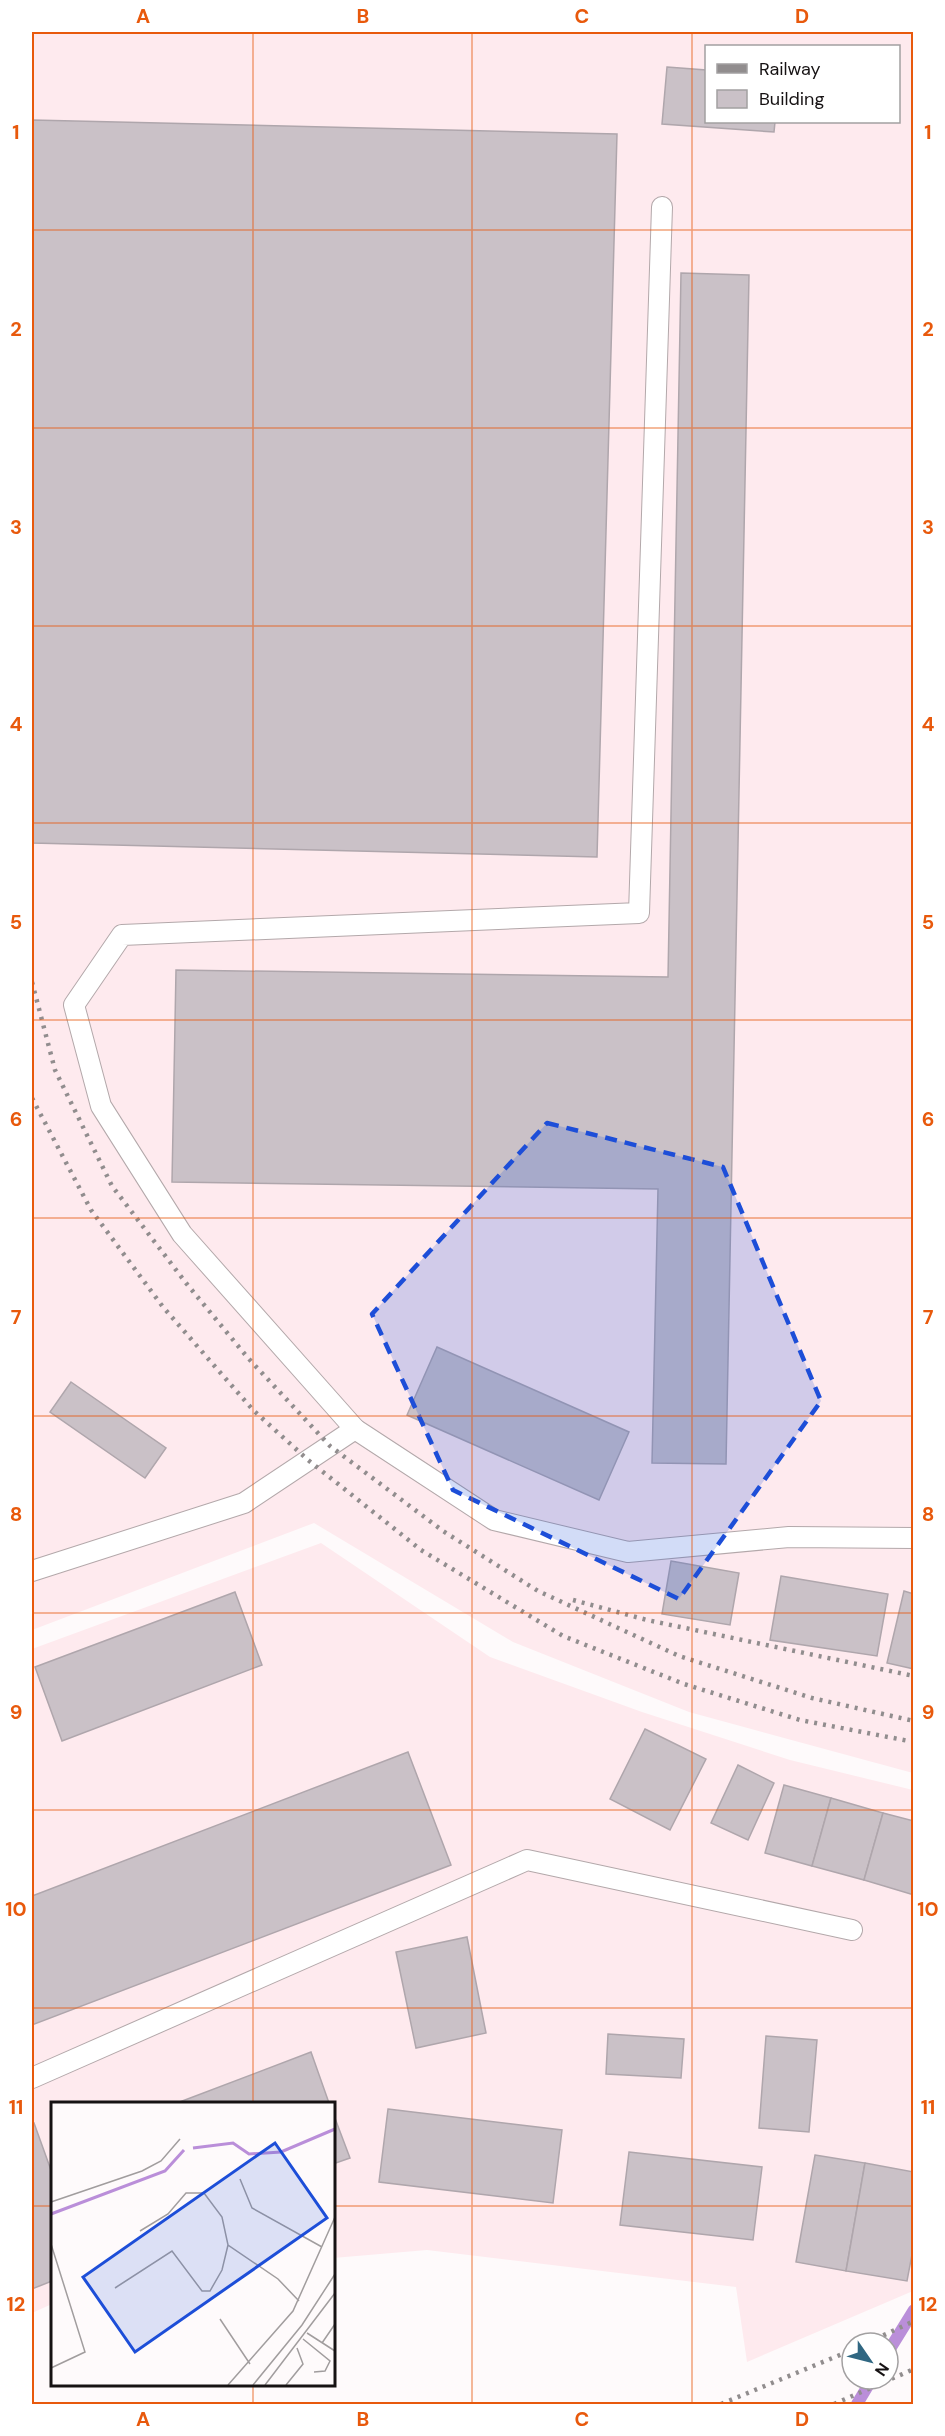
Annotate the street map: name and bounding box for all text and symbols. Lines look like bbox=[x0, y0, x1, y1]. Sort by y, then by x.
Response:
text: A bbox=[136, 3, 150, 29]
text: B bbox=[357, 3, 369, 29]
text: C bbox=[575, 3, 589, 29]
text: D bbox=[795, 3, 809, 29]
legend bbox=[705, 45, 900, 123]
text: Railway bbox=[759, 57, 821, 81]
text: Building bbox=[759, 87, 824, 111]
text: 1 bbox=[12, 119, 20, 145]
text: 1 bbox=[924, 119, 932, 145]
text: 2 bbox=[10, 316, 22, 342]
text: 2 bbox=[922, 316, 934, 342]
text: 3 bbox=[10, 514, 22, 540]
text: 3 bbox=[922, 514, 934, 540]
text: 4 bbox=[10, 711, 23, 737]
text: 4 bbox=[922, 711, 935, 737]
text: 5 bbox=[10, 909, 22, 935]
text: 5 bbox=[922, 909, 934, 935]
text: 6 bbox=[10, 1106, 22, 1132]
text: 6 bbox=[922, 1106, 934, 1132]
text: 7 bbox=[11, 1304, 22, 1330]
text: 7 bbox=[923, 1304, 934, 1330]
text: 8 bbox=[10, 1501, 22, 1527]
text: 8 bbox=[922, 1501, 934, 1527]
text: 9 bbox=[10, 1699, 22, 1725]
text: 9 bbox=[922, 1699, 934, 1725]
text: 10 bbox=[5, 1896, 27, 1922]
text: 10 bbox=[917, 1896, 939, 1922]
text: 11 bbox=[9, 2094, 23, 2120]
text: 11 bbox=[921, 2094, 935, 2120]
inset map bbox=[51, 2102, 334, 2385]
text: 12 bbox=[7, 2291, 25, 2317]
text: 12 bbox=[919, 2291, 937, 2317]
north arrow bbox=[840, 2331, 900, 2391]
text: N bbox=[870, 2359, 894, 2380]
text: A bbox=[136, 2406, 150, 2432]
text: B bbox=[357, 2406, 369, 2432]
text: C bbox=[575, 2406, 589, 2432]
text: D bbox=[795, 2406, 809, 2432]

